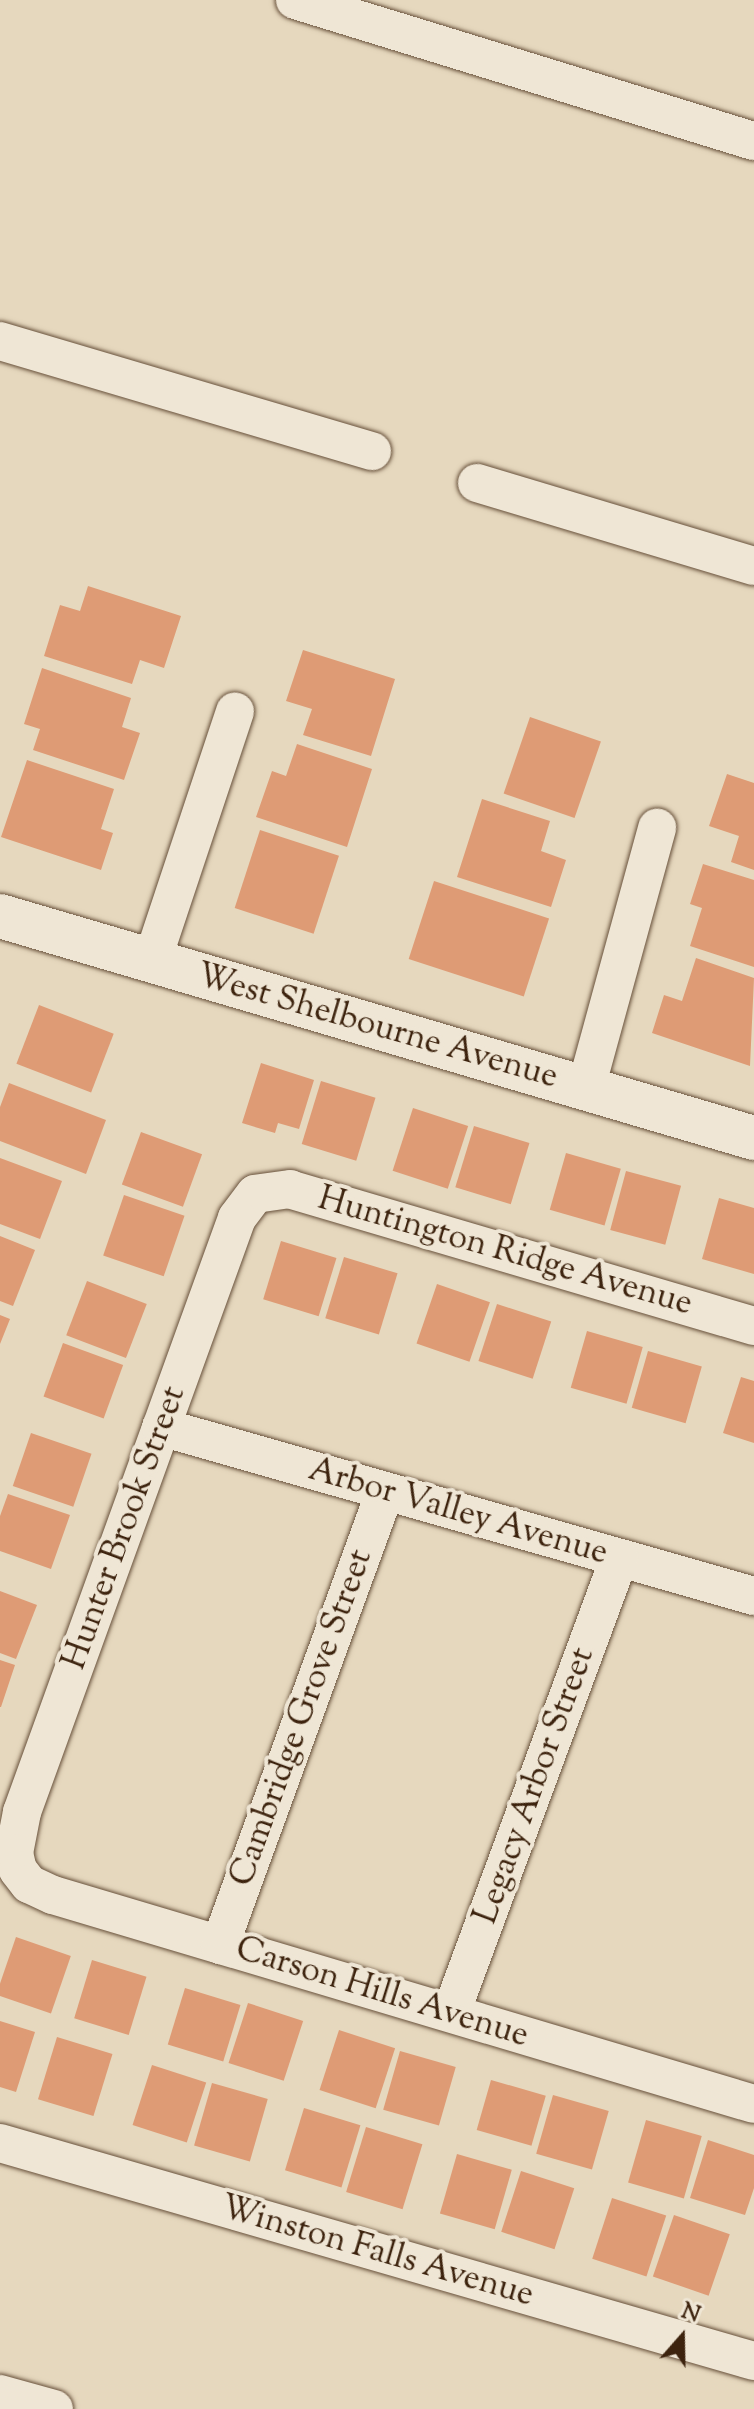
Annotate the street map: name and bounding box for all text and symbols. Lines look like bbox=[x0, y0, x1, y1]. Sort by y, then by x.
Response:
street label: West Shelbourne Avenue bbox=[192, 956, 562, 1098]
street label: Huntington Ridge Avenue bbox=[313, 1179, 697, 1325]
street label: Hunter Brook Street bbox=[55, 1381, 195, 1675]
street label: Arbor Valley Avenue bbox=[304, 1450, 612, 1574]
street label: Cambridge Grove Street bbox=[222, 1544, 382, 1892]
street label: Legacy Arbor Street bbox=[466, 1642, 604, 1930]
street label: Carson Hills Avenue bbox=[231, 1929, 533, 2057]
street label: Winston Falls Avenue bbox=[216, 2188, 538, 2316]
text: N bbox=[676, 2296, 704, 2332]
north arrow bbox=[642, 2297, 722, 2377]

